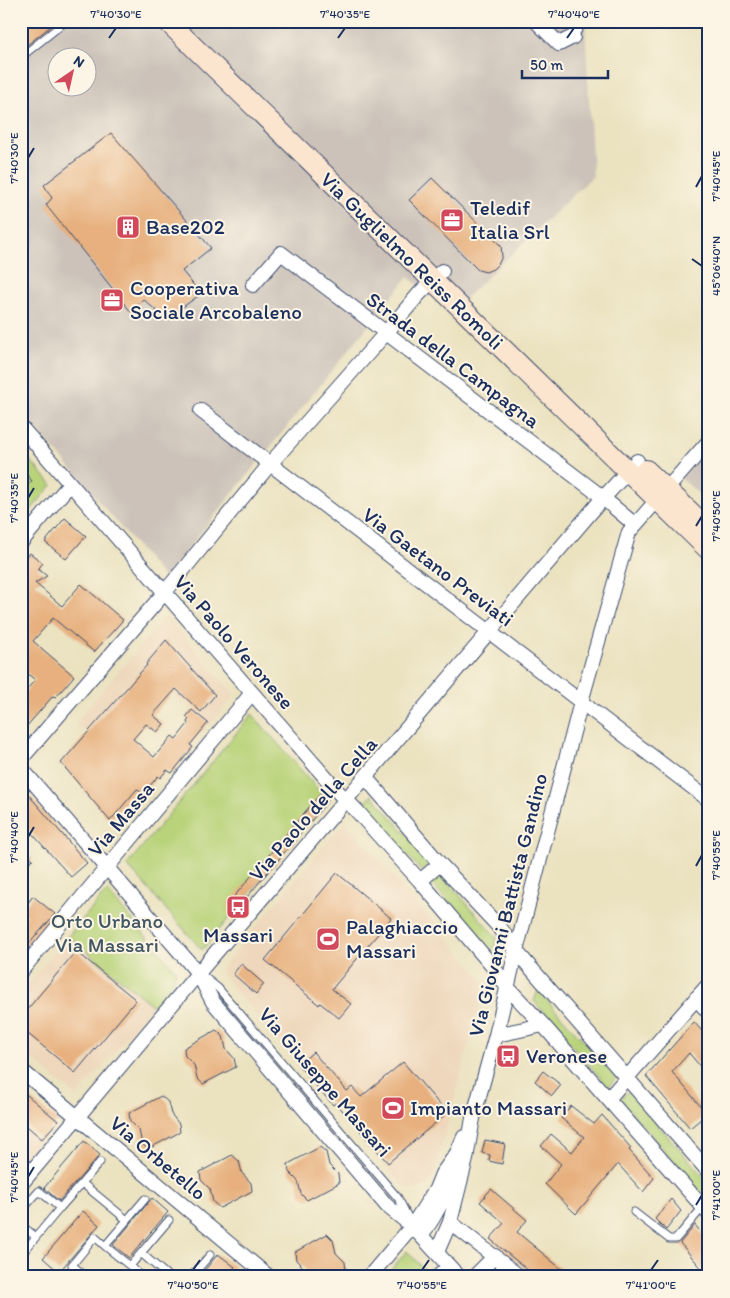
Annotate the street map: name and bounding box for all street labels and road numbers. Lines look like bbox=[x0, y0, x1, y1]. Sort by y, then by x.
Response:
street label: Via Guglielmo Reiss Romoli bbox=[316, 167, 509, 355]
street label: Strada della Campagna bbox=[362, 286, 545, 433]
street label: Via Gaetano Previati bbox=[358, 502, 519, 632]
street label: Via Paolo Veronese bbox=[169, 569, 300, 714]
street label: Via Paolo della Cella bbox=[243, 731, 382, 886]
street label: Via Giovanni Battista Gandino bbox=[463, 771, 552, 1039]
street label: Via Massa bbox=[82, 776, 159, 861]
street label: Via Giuseppe Massari bbox=[254, 1002, 397, 1162]
street label: Via Orbetello bbox=[105, 1110, 212, 1205]

